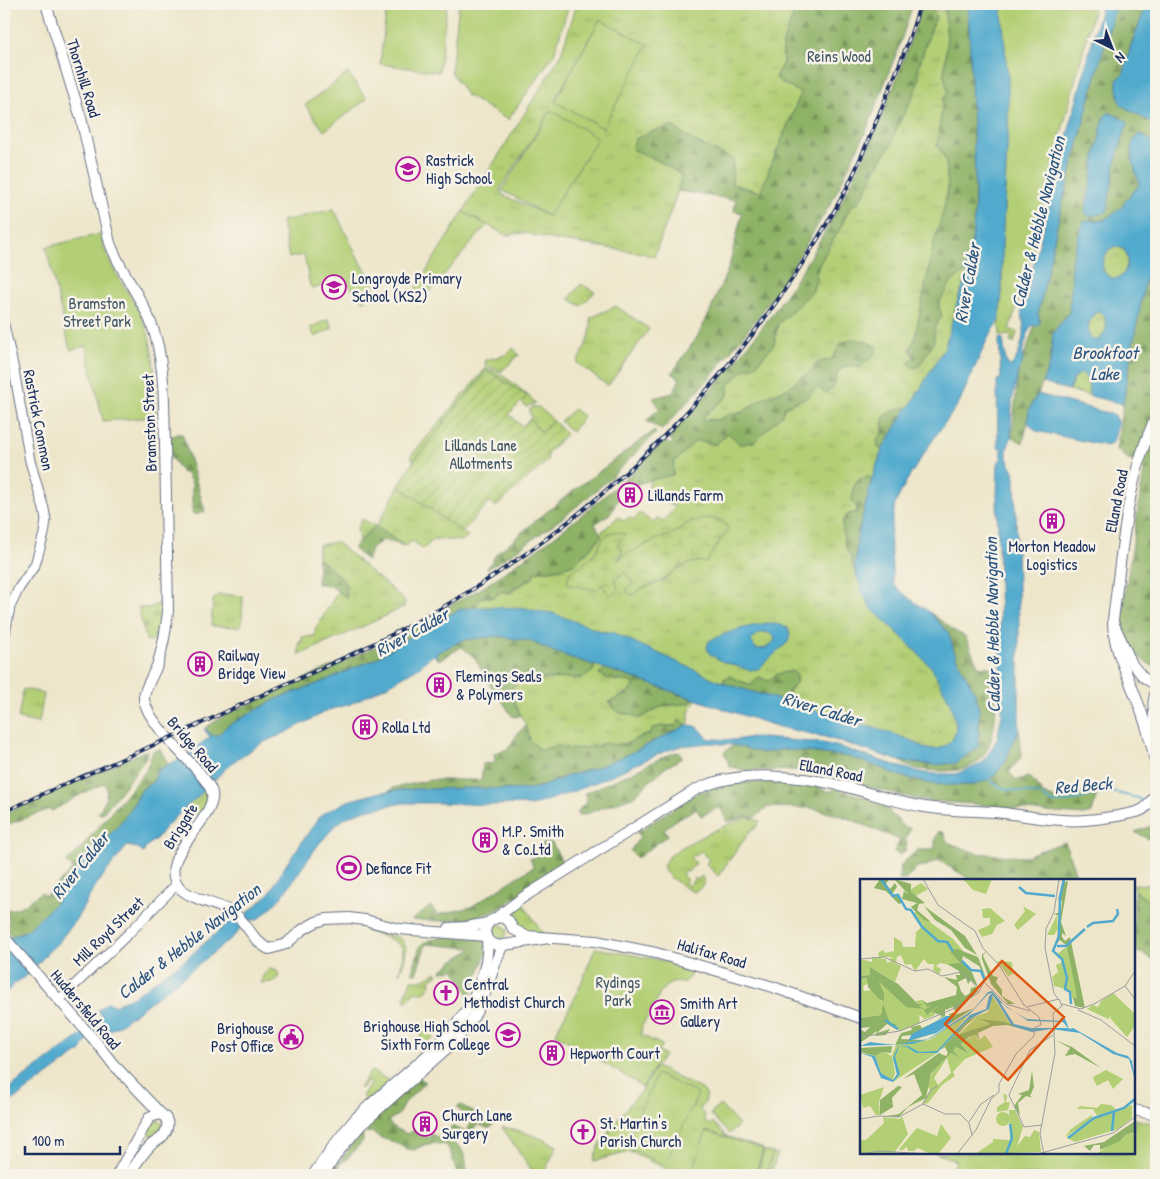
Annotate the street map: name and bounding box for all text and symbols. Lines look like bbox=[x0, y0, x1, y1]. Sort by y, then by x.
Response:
north arrow bbox=[1088, 22, 1138, 72]
street label: Thornhill Road bbox=[62, 36, 106, 120]
park label: Reins Wood bbox=[807, 45, 871, 67]
text: N bbox=[1112, 48, 1130, 68]
water label: Calder & Hebble Navigation bbox=[1005, 132, 1072, 310]
place label: Rastrick High School bbox=[426, 149, 493, 189]
school or university icon: Rastrick High School bbox=[395, 156, 421, 182]
water label: River Calder bbox=[948, 239, 987, 325]
place label: Longroyde Primary School (KS2) bbox=[352, 267, 462, 307]
school or university icon: Longroyde Primary School (KS2) bbox=[321, 274, 347, 300]
park label: Bramston Street Park bbox=[63, 292, 131, 332]
water label: Brookfoot Lake bbox=[1072, 340, 1140, 386]
street label: Rastrick Common bbox=[18, 368, 60, 472]
street label: Bramston Street bbox=[136, 373, 162, 472]
park label: Lillands Lane Allotments bbox=[445, 434, 518, 474]
street label: Elland Road bbox=[1099, 468, 1133, 534]
building icon: Lillands Farm bbox=[617, 482, 643, 508]
place label: Lillands Farm bbox=[648, 484, 723, 506]
building icon: Morton Meadow Logistics bbox=[1039, 508, 1065, 534]
water label: Calder & Hebble Navigation bbox=[978, 535, 1006, 713]
place label: Morton Meadow Logistics bbox=[1008, 535, 1096, 575]
water label: River Calder bbox=[371, 601, 455, 662]
place label: Railway Bridge View bbox=[218, 644, 286, 684]
building icon: Railway Bridge View bbox=[187, 651, 213, 677]
place label: Flemings Seals & Polymers bbox=[455, 665, 542, 705]
building icon: Flemings Seals & Polymers bbox=[426, 672, 452, 698]
water label: River Calder bbox=[780, 685, 866, 733]
street label: Bridge Road bbox=[163, 711, 223, 777]
building icon: Rolla Ltd bbox=[352, 714, 378, 740]
place label: Rolla Ltd bbox=[382, 716, 430, 738]
street label: Elland Road bbox=[798, 753, 864, 787]
water label: Red Beck bbox=[1053, 770, 1114, 800]
street label: Briggate bbox=[157, 798, 203, 853]
place label: M.P. Smith & Co.Ltd bbox=[502, 820, 564, 860]
water label: River Calder bbox=[45, 824, 116, 904]
building icon: M.P. Smith & Co.Ltd bbox=[472, 827, 498, 853]
sports icon: Defiance Fit bbox=[336, 855, 362, 881]
place label: Defiance Fit bbox=[366, 857, 432, 879]
water label: Calder & Hebble Navigation bbox=[112, 876, 267, 1005]
inset map bbox=[860, 879, 1135, 1154]
street label: Mill Royd Street bbox=[68, 891, 149, 971]
street label: Halifax Road bbox=[675, 933, 749, 973]
street label: Huddersfield Road bbox=[46, 964, 126, 1054]
park label: Rydings Park bbox=[596, 971, 640, 1011]
place label: Central Methodist Church bbox=[464, 973, 565, 1013]
church icon: Central Methodist Church bbox=[433, 980, 459, 1006]
place label: Smith Art Gallery bbox=[680, 992, 738, 1032]
museum icon: Smith Art Gallery bbox=[649, 999, 675, 1025]
place label: Brighouse High School Sixth Form College bbox=[363, 1015, 491, 1055]
place label: Brighouse Post Office bbox=[211, 1017, 275, 1057]
school or university icon: Brighouse High School Sixth Form College bbox=[495, 1022, 521, 1048]
public building icon: Brighouse Post Office bbox=[278, 1024, 304, 1050]
building icon: Hepworth Court bbox=[539, 1040, 565, 1066]
place label: Hepworth Court bbox=[570, 1042, 660, 1064]
place label: Church Lane Surgery bbox=[442, 1104, 513, 1144]
building icon: Church Lane Surgery bbox=[412, 1111, 438, 1137]
place label: St. Martin's Parish Church bbox=[600, 1112, 682, 1152]
church icon: St. Martin's Parish Church bbox=[570, 1119, 596, 1145]
scale bar bbox=[25, 1124, 120, 1156]
text: 100 m bbox=[32, 1130, 65, 1151]

